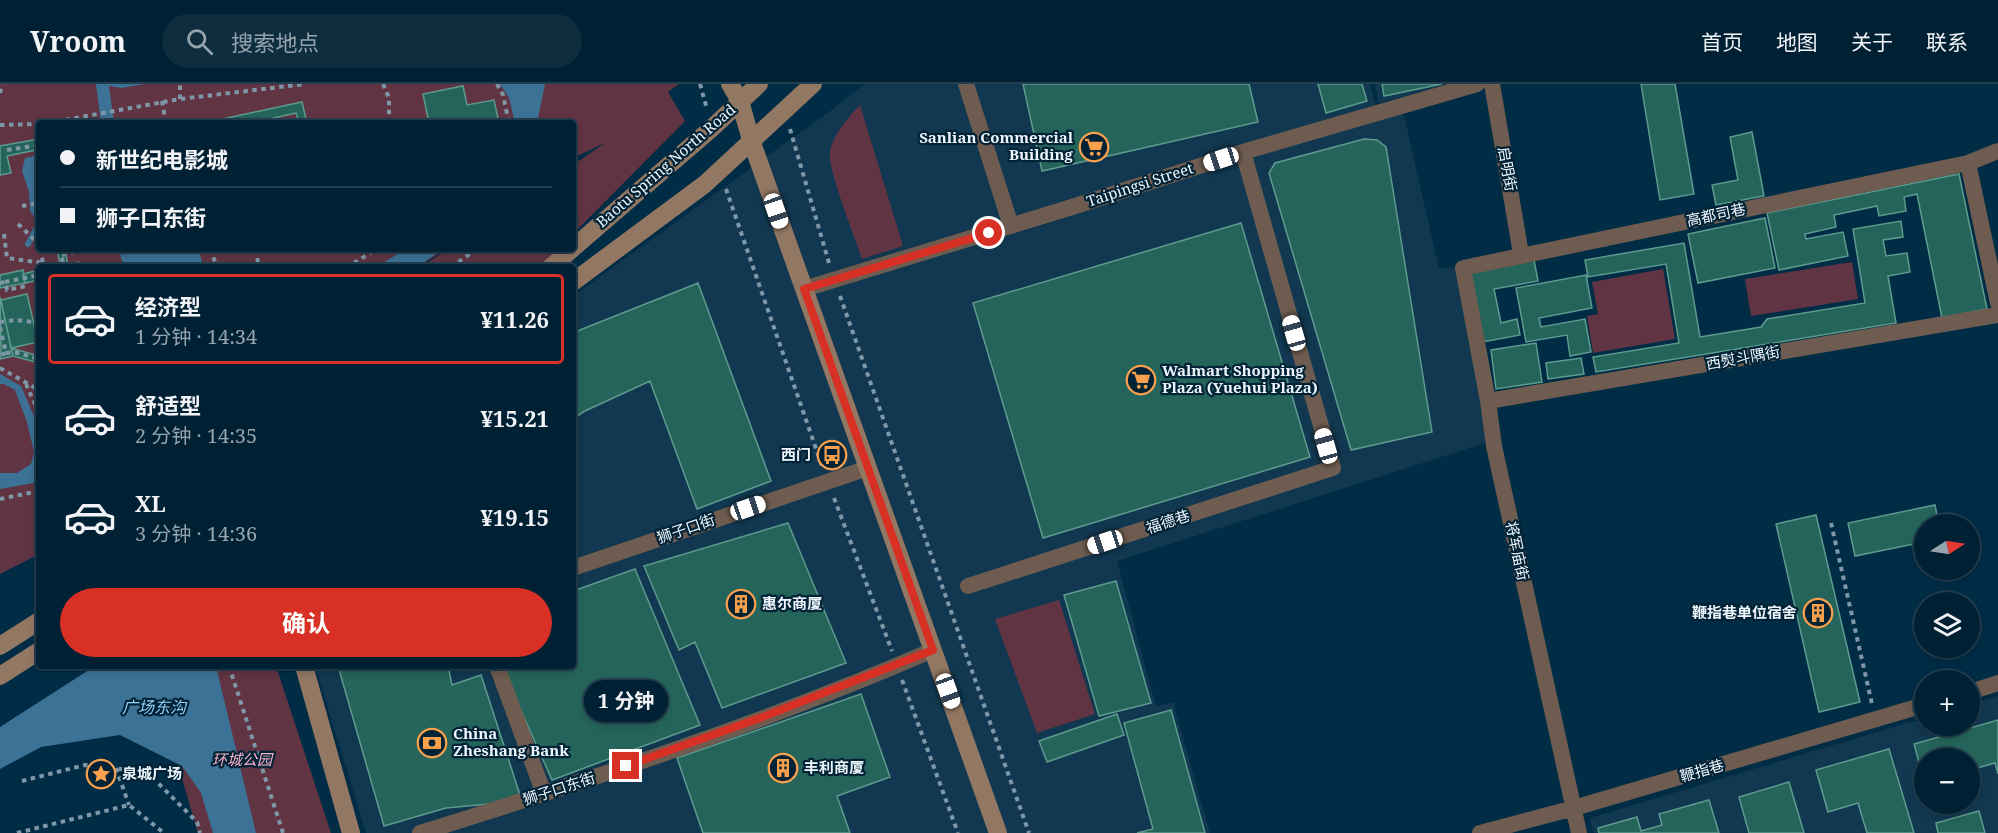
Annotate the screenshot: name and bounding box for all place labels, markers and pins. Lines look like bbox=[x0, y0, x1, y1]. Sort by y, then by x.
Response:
place label: Sanlian Commercial Building bbox=[919, 127, 1074, 164]
supermarket icon: Sanlian Commercial Building bbox=[1078, 131, 1110, 163]
place label: Walmart Shopping Plaza (Yuehui Plaza) bbox=[1162, 360, 1318, 397]
supermarket icon: Walmart Shopping Plaza (Yuehui Plaza) bbox=[1125, 364, 1157, 396]
bus stop icon: 西门 bbox=[816, 439, 848, 471]
place label: 西门 bbox=[781, 444, 811, 464]
building icon: 惠尔商厦 bbox=[725, 588, 757, 620]
place label: 惠尔商厦 bbox=[762, 593, 822, 613]
building icon: 鞭指巷单位宿舍 bbox=[1802, 597, 1834, 629]
place label: 鞭指巷单位宿舍 bbox=[1692, 602, 1797, 622]
place label: China Zheshang Bank bbox=[453, 723, 569, 760]
bank icon: China Zheshang Bank bbox=[416, 727, 448, 759]
building icon: 丰利商厦 bbox=[767, 752, 799, 784]
place label: 丰利商厦 bbox=[804, 757, 864, 777]
place icon: 泉城广场 bbox=[85, 758, 117, 790]
place label: 泉城广场 bbox=[122, 763, 182, 783]

